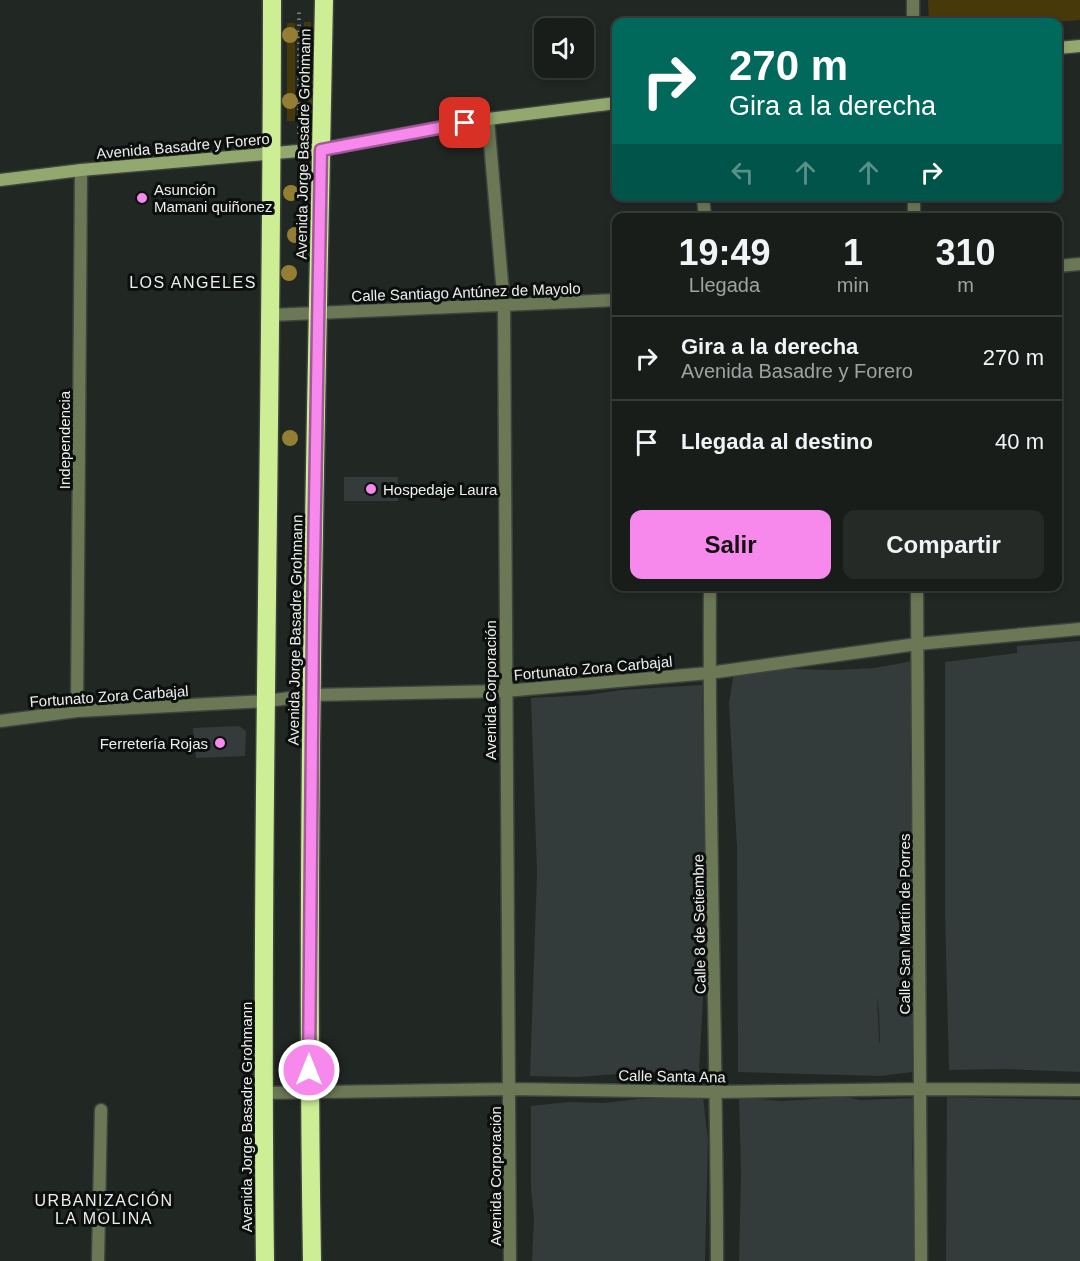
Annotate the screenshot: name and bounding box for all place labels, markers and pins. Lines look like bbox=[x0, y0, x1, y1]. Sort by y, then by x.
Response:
pin bbox=[439, 97, 490, 148]
place label: Asunción Mamani quiñonez bbox=[154, 181, 272, 215]
marker: Asunción Mamani quiñonez bbox=[135, 191, 149, 205]
place label: Hospedaje Laura bbox=[383, 481, 498, 498]
marker: Hospedaje Laura bbox=[364, 482, 378, 496]
place label: Ferretería Rojas bbox=[100, 735, 208, 752]
marker: Ferretería Rojas bbox=[213, 736, 227, 750]

